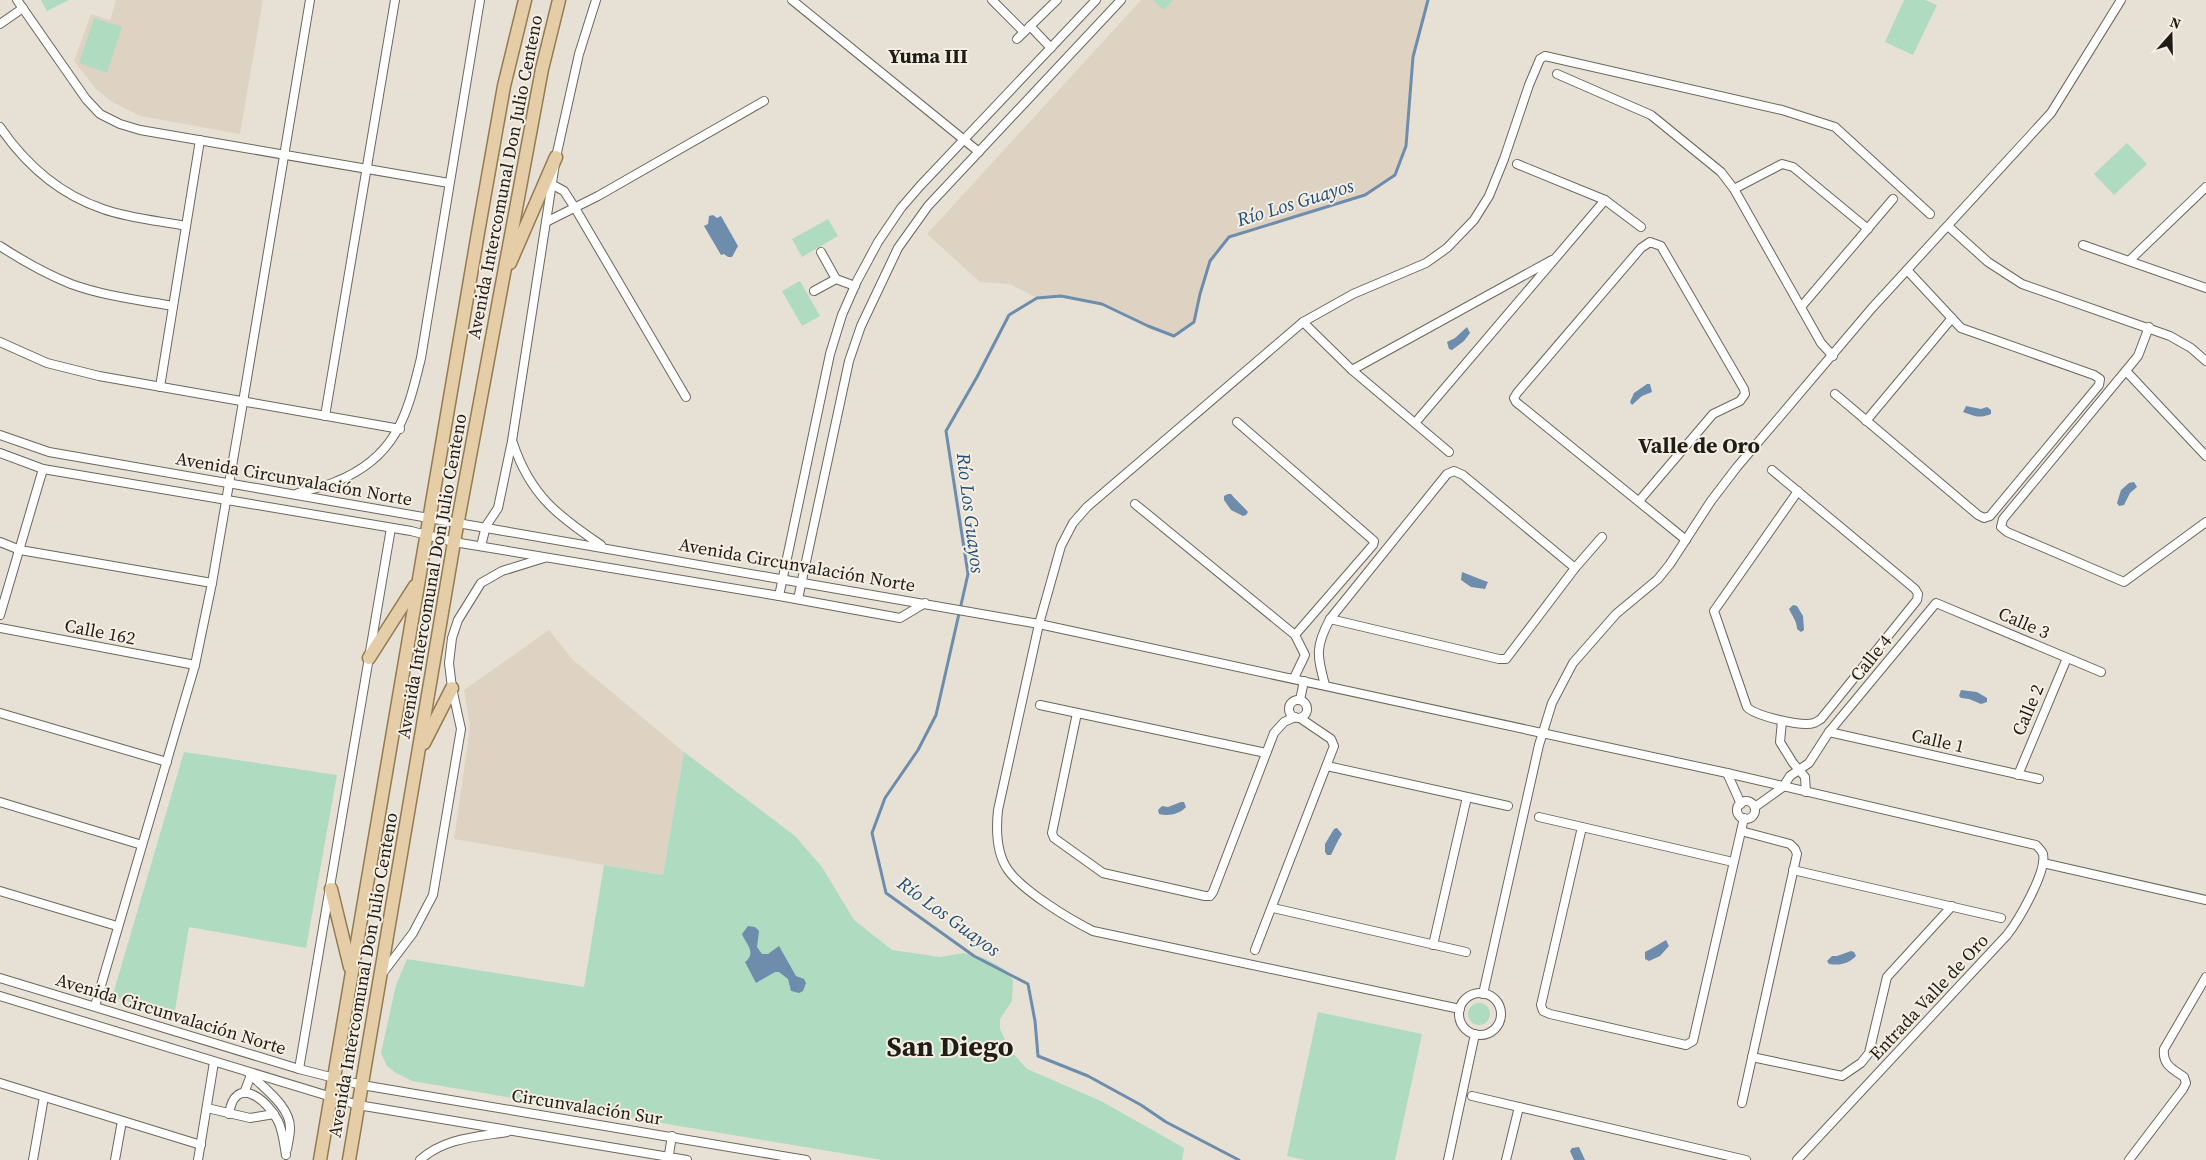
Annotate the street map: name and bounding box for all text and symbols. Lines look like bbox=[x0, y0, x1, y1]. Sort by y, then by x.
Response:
north arrow bbox=[2146, 10, 2196, 60]
text: N bbox=[2167, 12, 2184, 34]
street label: Avenida Intercomunal Don Julio Centeno bbox=[461, 13, 548, 341]
district label: Yuma III bbox=[888, 42, 968, 70]
water label: Río Los Guayos bbox=[1232, 172, 1357, 232]
street label: Avenida Intercomunal Don Julio Centeno bbox=[391, 411, 472, 740]
district label: Valle de Oro bbox=[1638, 430, 1760, 460]
street label: Avenida Circunvalación Norte bbox=[174, 445, 414, 512]
water label: Río Los Guayos bbox=[951, 450, 991, 575]
street label: Avenida Circunvalación Norte bbox=[677, 531, 917, 598]
street label: Calle 3 bbox=[1995, 601, 2054, 645]
street label: Calle 162 bbox=[63, 612, 138, 651]
street label: Calle 4 bbox=[1844, 629, 1897, 686]
street label: Calle 2 bbox=[2006, 680, 2050, 739]
street label: Calle 1 bbox=[1909, 722, 1967, 759]
street label: Avenida Intercomunal Don Julio Centeno bbox=[322, 810, 403, 1139]
water label: Río Los Guayos bbox=[892, 869, 1006, 962]
street label: Entrada Valle de Oro bbox=[1863, 928, 1994, 1065]
street label: Avenida Circunvalación Norte bbox=[53, 967, 289, 1060]
district label: San Diego bbox=[887, 1027, 1014, 1065]
street label: Circunvalación Sur bbox=[510, 1082, 665, 1131]

